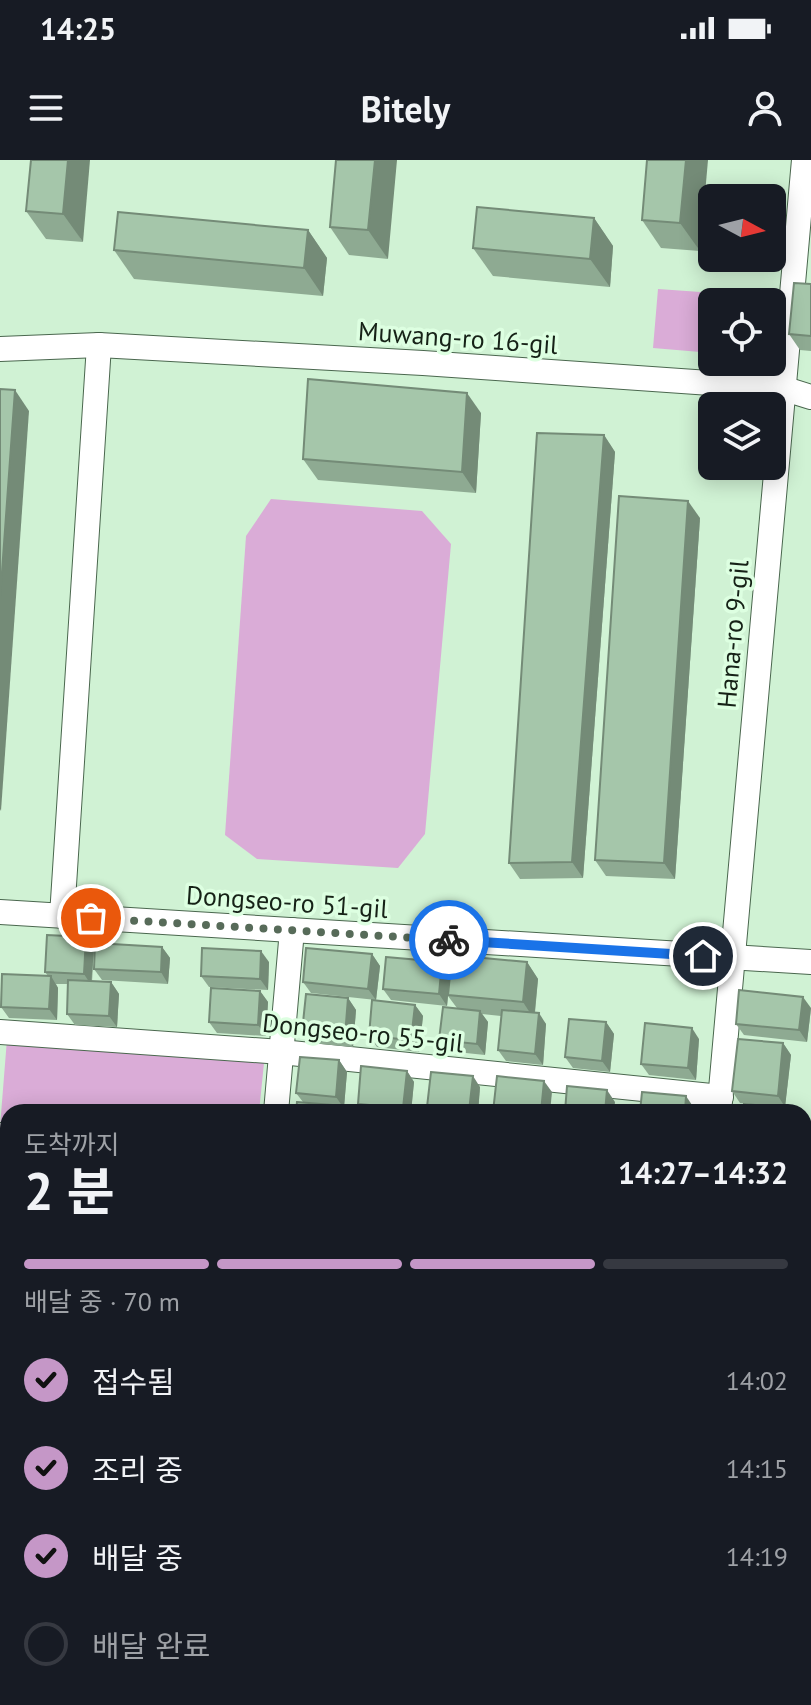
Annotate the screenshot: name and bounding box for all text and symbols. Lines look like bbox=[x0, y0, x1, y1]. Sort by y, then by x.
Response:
text: 14:25 bbox=[40, 9, 116, 48]
text: Bitely bbox=[361, 85, 450, 132]
icon: menu bbox=[24, 86, 68, 130]
icon: person bbox=[743, 86, 787, 130]
north arrow bbox=[698, 184, 786, 272]
map controls bbox=[698, 184, 786, 480]
button: locate bbox=[698, 288, 786, 376]
street label: Muwang-ro 16-gil bbox=[357, 314, 559, 361]
button: layers bbox=[698, 392, 786, 480]
street label: Hana-ro 9-gil bbox=[710, 558, 755, 709]
street label: Dongseo-ro 51-gil bbox=[185, 878, 389, 925]
pin bbox=[57, 884, 125, 952]
icon: bag bbox=[69, 896, 113, 940]
courier bbox=[409, 900, 489, 980]
icon: bike bbox=[427, 918, 471, 962]
pin bbox=[669, 922, 737, 990]
icon: home bbox=[681, 934, 725, 978]
street label: Dongseo-ro 55-gil bbox=[261, 1006, 466, 1060]
text: 도착까지 bbox=[24, 1128, 120, 1161]
text: 14:27–14:32 bbox=[618, 1153, 788, 1192]
text: 2 분 bbox=[24, 1157, 114, 1224]
text: 배달 중 · 70 m bbox=[24, 1285, 180, 1318]
icon: check bbox=[24, 1358, 68, 1402]
text: 접수됨 bbox=[92, 1362, 175, 1401]
text: 14:02 bbox=[726, 1364, 788, 1397]
icon: check bbox=[24, 1446, 68, 1490]
text: 조리 중 bbox=[92, 1450, 183, 1489]
text: 14:15 bbox=[726, 1452, 788, 1485]
icon: check bbox=[24, 1534, 68, 1578]
text: 배달 중 bbox=[92, 1538, 183, 1577]
text: 14:19 bbox=[726, 1540, 788, 1573]
text: 배달 완료 bbox=[92, 1626, 210, 1665]

